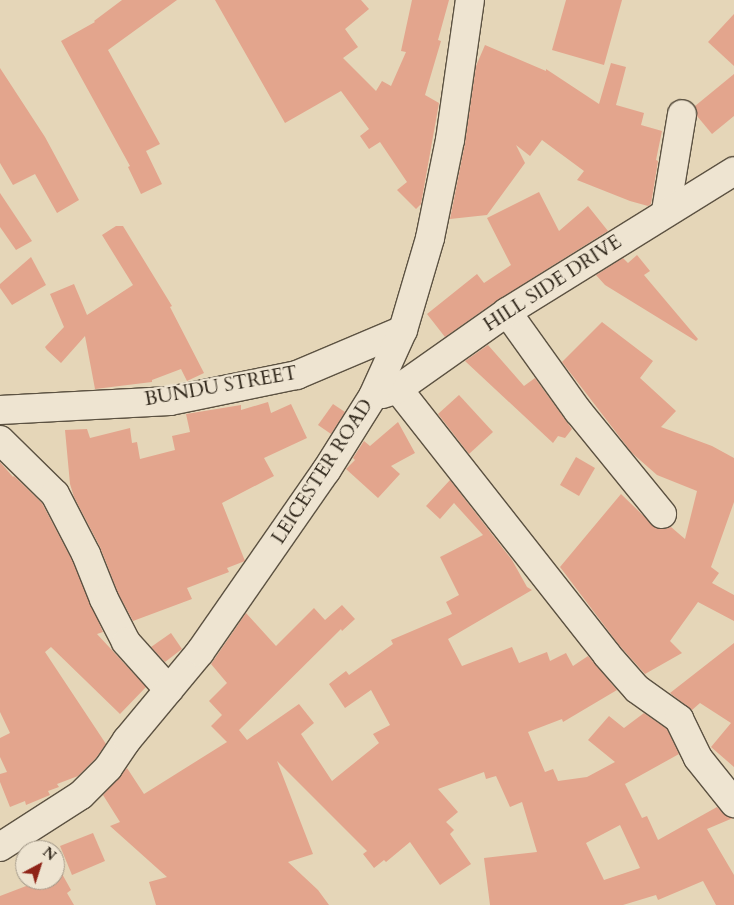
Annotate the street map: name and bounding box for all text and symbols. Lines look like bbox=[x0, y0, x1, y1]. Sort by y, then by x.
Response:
street label: HILL SIDE DRIVE bbox=[480, 231, 626, 337]
street label: BUNDU STREET bbox=[143, 362, 299, 412]
street label: LEICESTER ROAD bbox=[268, 395, 378, 549]
north arrow bbox=[15, 840, 65, 890]
text: N bbox=[39, 843, 60, 865]

